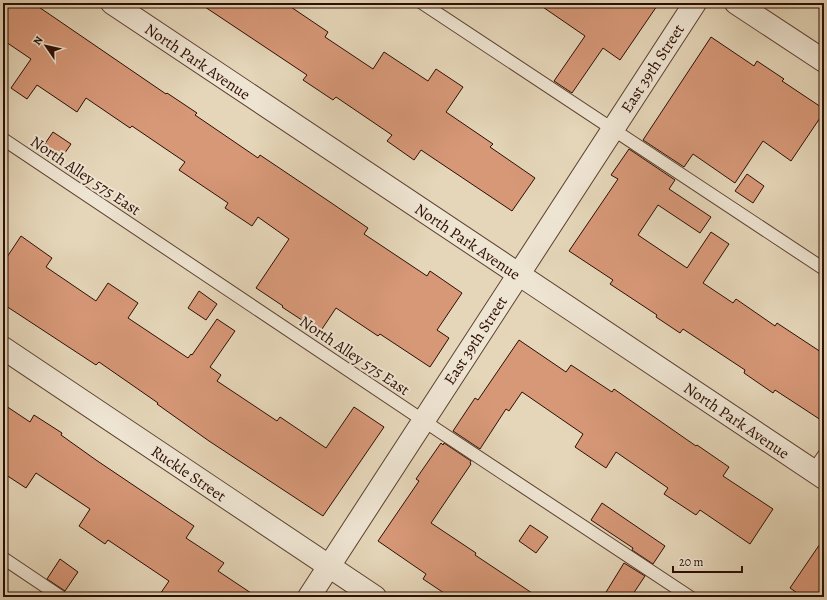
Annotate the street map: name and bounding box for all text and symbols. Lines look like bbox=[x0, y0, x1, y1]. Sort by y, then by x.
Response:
street label: North Park Avenue bbox=[140, 18, 255, 105]
street label: East 39th Street bbox=[616, 20, 690, 117]
north arrow bbox=[26, 26, 66, 66]
text: N bbox=[30, 33, 47, 48]
street label: North Alley 575 East bbox=[26, 131, 145, 221]
street label: North Park Avenue bbox=[410, 198, 525, 285]
street label: East 39th Street bbox=[439, 292, 513, 389]
street label: North Alley 575 East bbox=[295, 311, 414, 401]
street label: North Park Avenue bbox=[679, 377, 794, 464]
street label: Ruckle Street bbox=[147, 441, 230, 507]
scale bar bbox=[673, 548, 742, 574]
text: 20 m bbox=[679, 554, 703, 570]

